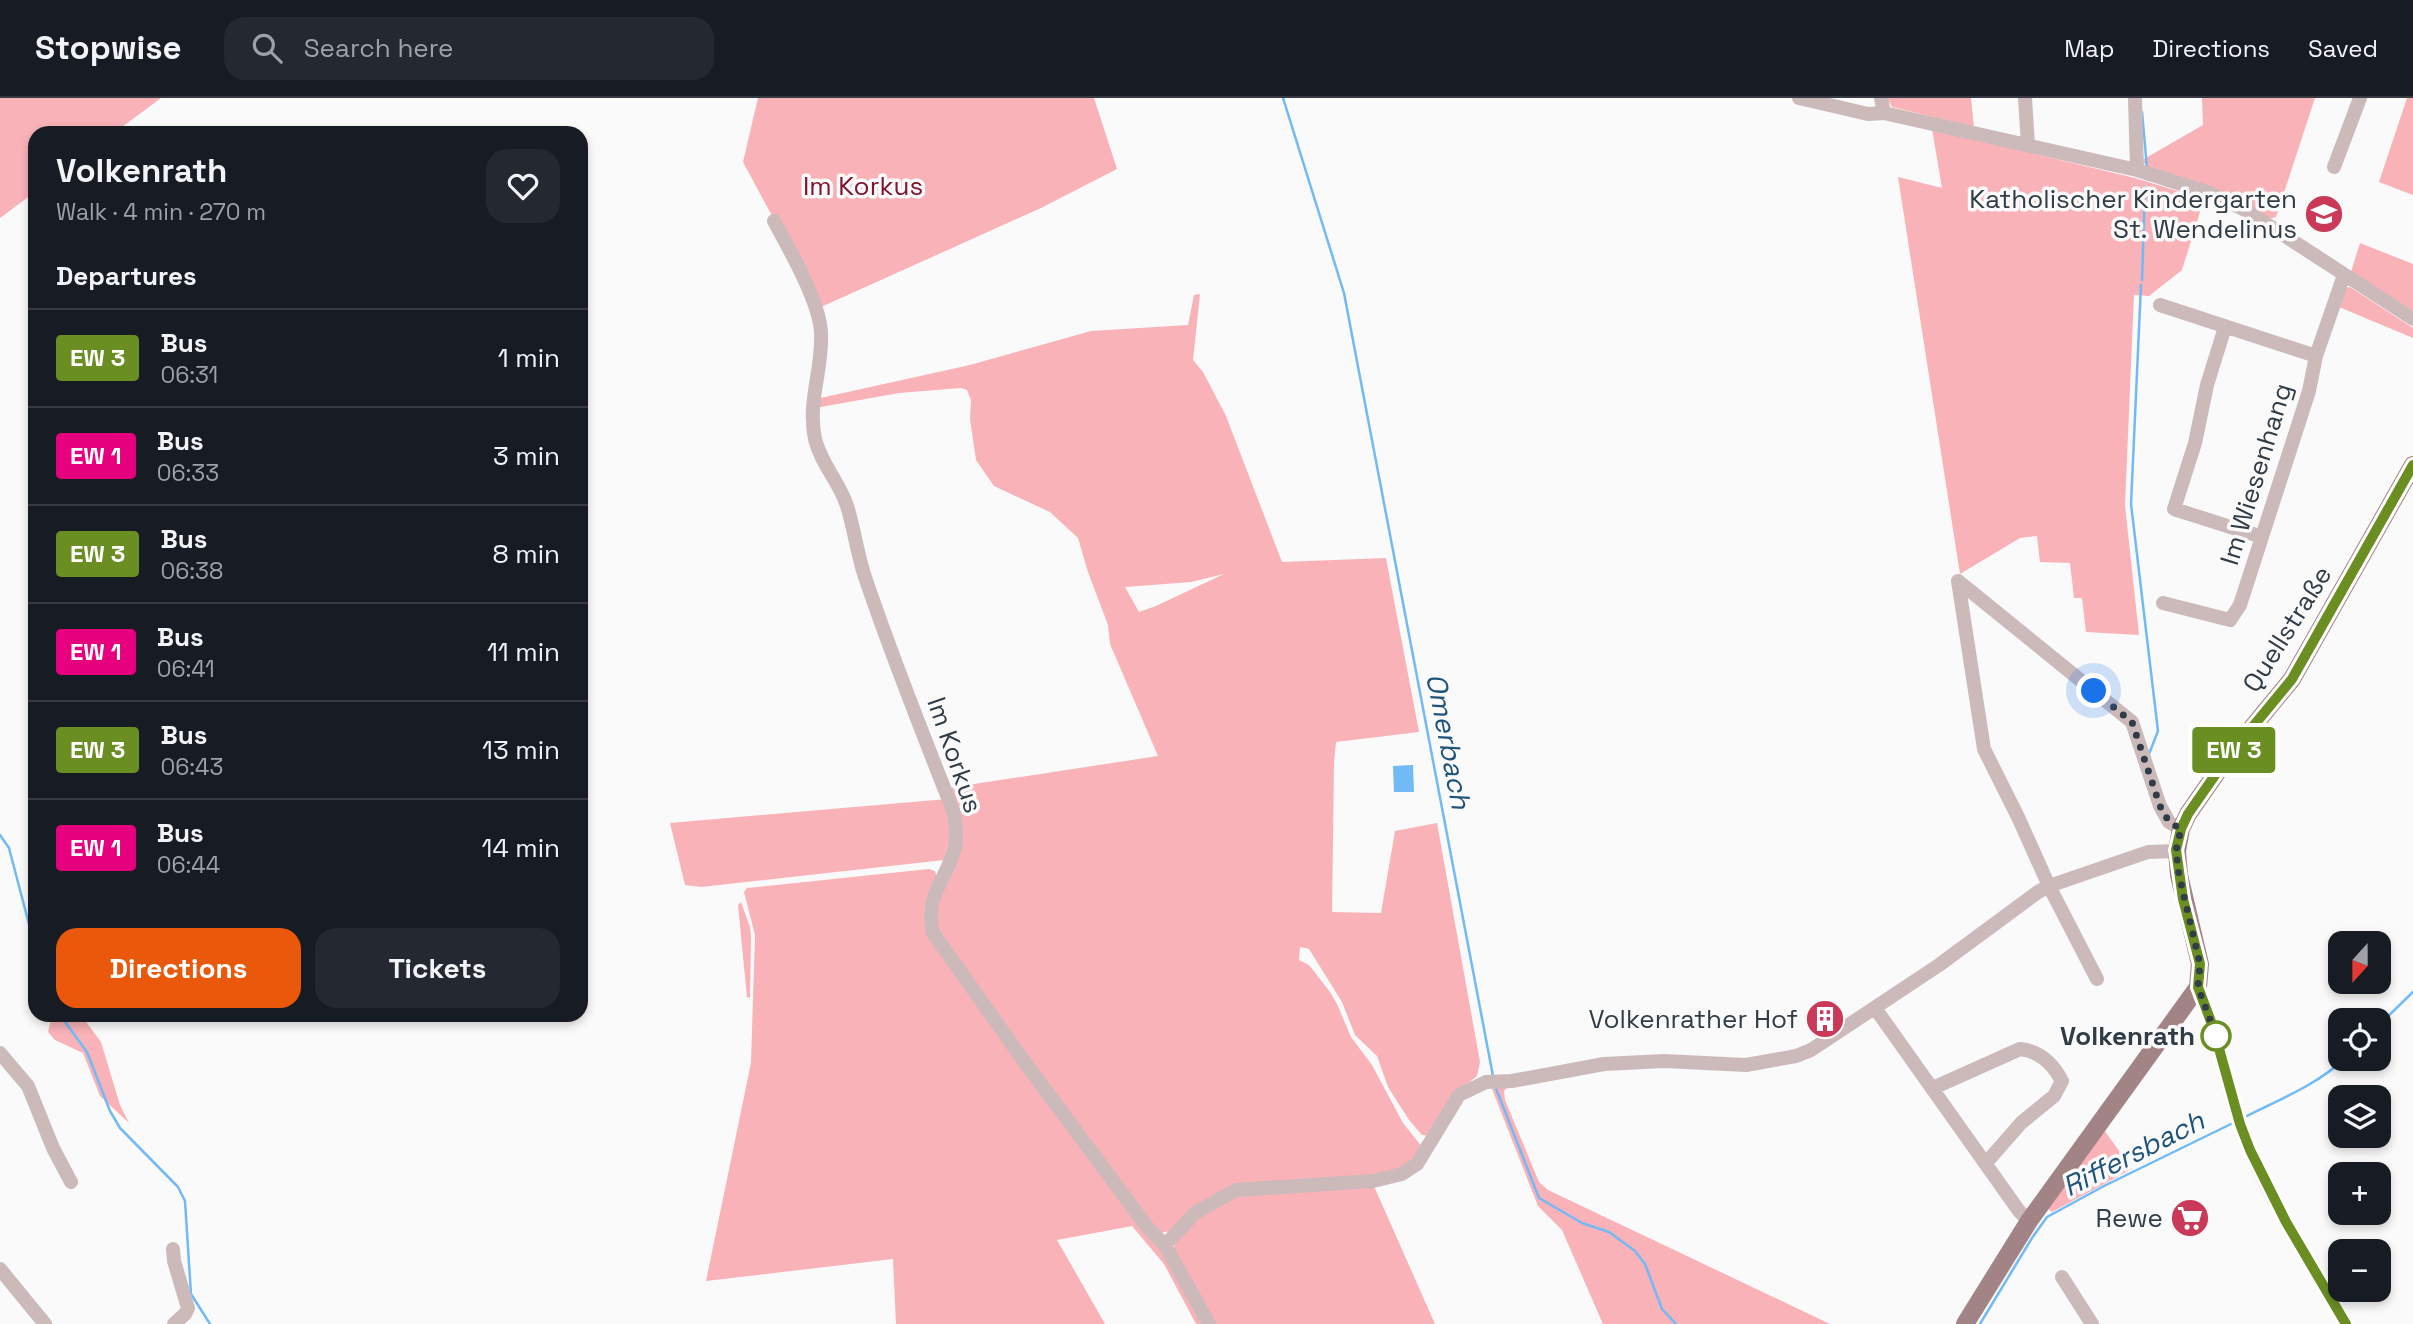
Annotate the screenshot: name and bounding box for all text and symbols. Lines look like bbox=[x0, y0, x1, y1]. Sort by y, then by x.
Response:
search box bbox=[224, 17, 714, 80]
text: Stopwise bbox=[35, 27, 182, 69]
icon: search bbox=[248, 29, 286, 67]
text: Search here bbox=[304, 31, 453, 65]
text: Map bbox=[2064, 33, 2114, 64]
text: Directions bbox=[2152, 33, 2270, 64]
text: Saved bbox=[2308, 33, 2378, 64]
button: heart bbox=[486, 149, 560, 223]
text: Volkenrath bbox=[56, 150, 227, 192]
park label: Im Korkus bbox=[803, 169, 923, 203]
place label: Katholischer Kindergarten St. Wendelinus bbox=[1969, 182, 2297, 246]
school or university icon: Katholischer Kindergarten St. Wendelinus bbox=[2303, 193, 2345, 235]
text: Walk · 4 min · 270 m bbox=[56, 197, 266, 227]
text: Departures bbox=[56, 259, 197, 293]
text: Bus bbox=[160, 326, 207, 360]
text: 1 min bbox=[498, 341, 560, 375]
text: EW 3 bbox=[70, 342, 125, 373]
text: 06:31 bbox=[160, 360, 218, 390]
street label: Im Wiesenhang bbox=[2212, 379, 2300, 569]
text: Bus bbox=[157, 424, 204, 458]
text: 3 min bbox=[493, 439, 560, 473]
text: EW 1 bbox=[70, 440, 122, 471]
text: 06:33 bbox=[157, 458, 219, 488]
text: Bus bbox=[160, 522, 207, 556]
text: 8 min bbox=[492, 537, 560, 571]
text: EW 3 bbox=[70, 538, 125, 569]
text: 06:38 bbox=[160, 556, 223, 586]
street label: Quellstraße bbox=[2235, 559, 2339, 699]
text: Bus bbox=[157, 620, 204, 654]
text: 11 min bbox=[487, 635, 560, 669]
text: EW 1 bbox=[70, 636, 122, 667]
text: 06:41 bbox=[157, 654, 215, 684]
water label: Omerbach bbox=[1418, 670, 1480, 813]
your location bbox=[2076, 673, 2111, 708]
street label: Im Korkus bbox=[919, 693, 991, 817]
text: Bus bbox=[160, 718, 207, 752]
line badge: EW 3 bbox=[2185, 727, 2283, 773]
text: 13 min bbox=[482, 733, 560, 767]
text: EW 3 bbox=[70, 734, 125, 765]
text: EW 3 bbox=[2206, 734, 2262, 765]
text: 06:43 bbox=[160, 752, 223, 782]
text: Bus bbox=[157, 816, 204, 850]
text: 14 min bbox=[482, 831, 560, 865]
text: EW 1 bbox=[70, 832, 122, 863]
text: 06:44 bbox=[157, 850, 220, 880]
button: Directions bbox=[56, 928, 301, 1008]
button: Tickets bbox=[315, 928, 560, 1008]
north arrow bbox=[2328, 931, 2390, 994]
map controls bbox=[2328, 931, 2391, 1302]
building icon: Volkenrather Hof bbox=[1804, 998, 1846, 1040]
place label: Volkenrather Hof bbox=[1588, 1002, 1798, 1036]
button: locate bbox=[2328, 1008, 2391, 1071]
place label: Volkenrath bbox=[2060, 1019, 2195, 1053]
marker: Volkenrath bbox=[2201, 1021, 2231, 1051]
button: layers bbox=[2328, 1085, 2391, 1148]
water label: Riffersbach bbox=[2056, 1102, 2211, 1204]
button: + bbox=[2328, 1162, 2391, 1225]
supermarket icon: Rewe bbox=[2169, 1197, 2211, 1239]
place label: Rewe bbox=[2095, 1201, 2163, 1235]
button: − bbox=[2328, 1239, 2391, 1302]

